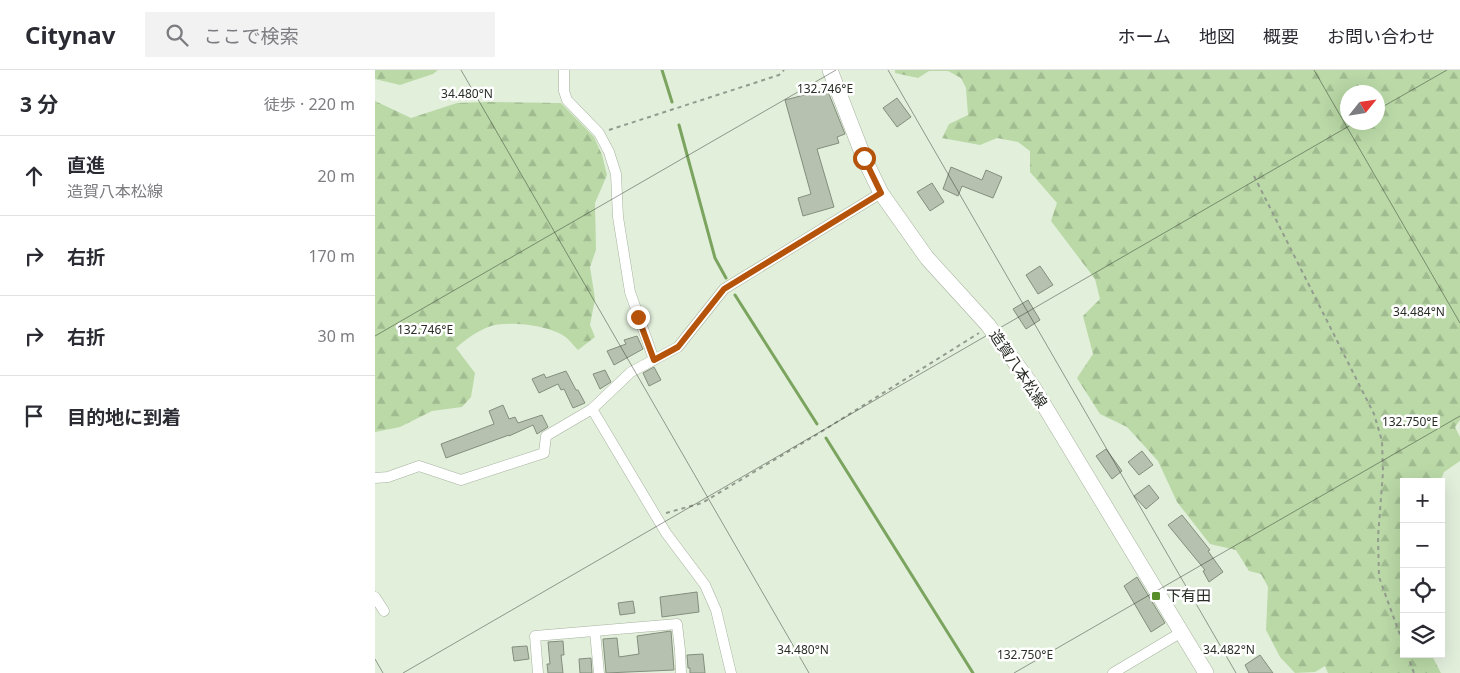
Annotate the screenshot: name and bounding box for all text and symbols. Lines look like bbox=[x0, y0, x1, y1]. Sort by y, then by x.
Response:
search box bbox=[145, 12, 495, 57]
text: Citynav bbox=[25, 18, 115, 51]
icon: search bbox=[163, 21, 191, 49]
text: ここで検索 bbox=[203, 23, 298, 49]
text: ホーム bbox=[1118, 24, 1171, 48]
text: 地図 bbox=[1199, 24, 1235, 48]
text: 概要 bbox=[1263, 24, 1299, 48]
text: お問い合わせ bbox=[1327, 24, 1435, 48]
text: 132.746°E bbox=[797, 80, 853, 97]
text: 34.480°N bbox=[441, 85, 493, 102]
north arrow bbox=[1340, 85, 1385, 130]
text: 3 分 bbox=[20, 90, 58, 118]
text: 徒歩 · 220 m bbox=[264, 93, 355, 115]
route start bbox=[853, 147, 876, 170]
text: 直進 bbox=[67, 152, 105, 178]
icon: ahead bbox=[20, 162, 48, 190]
text: 20 m bbox=[318, 165, 355, 187]
text: 造賀八本松線 bbox=[67, 180, 163, 202]
icon: right bbox=[20, 242, 48, 270]
text: 右折 bbox=[67, 244, 105, 270]
text: 170 m bbox=[308, 245, 355, 267]
text: 34.484°N bbox=[1393, 303, 1445, 320]
route end bbox=[627, 306, 650, 329]
text: 132.746°E bbox=[397, 321, 453, 338]
icon: right bbox=[20, 322, 48, 350]
text: 右折 bbox=[67, 324, 105, 350]
text: 30 m bbox=[318, 325, 355, 347]
street label: 造賀八本松線 bbox=[985, 326, 1052, 411]
icon: arrive bbox=[20, 402, 48, 430]
text: 目的地に到着 bbox=[67, 404, 181, 430]
text: 132.750°E bbox=[1382, 413, 1438, 430]
map controls bbox=[1400, 478, 1445, 658]
button: + bbox=[1400, 478, 1445, 523]
button: − bbox=[1400, 523, 1445, 568]
button: locate bbox=[1400, 568, 1445, 613]
place label: 下有田 bbox=[1166, 585, 1211, 605]
marker: 下有田 bbox=[1150, 590, 1162, 602]
button: layers bbox=[1400, 613, 1445, 658]
text: 34.480°N bbox=[777, 641, 829, 658]
text: 34.482°N bbox=[1203, 641, 1255, 658]
text: 132.750°E bbox=[997, 646, 1053, 663]

